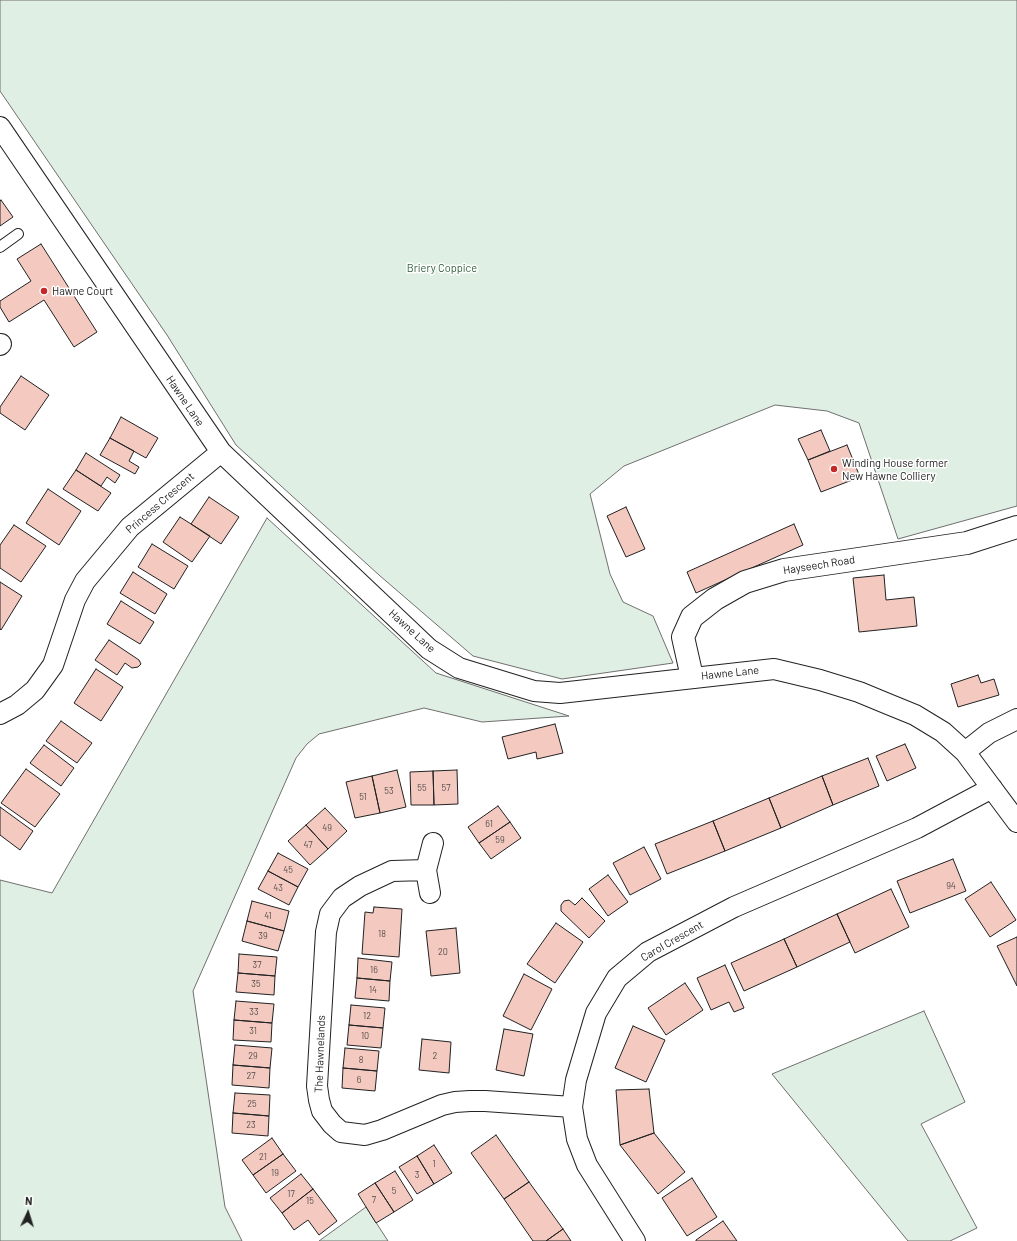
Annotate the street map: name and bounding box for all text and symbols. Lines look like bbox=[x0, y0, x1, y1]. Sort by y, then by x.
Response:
park label: Briery Coppice bbox=[407, 261, 477, 275]
place label: Hawne Court bbox=[52, 284, 113, 298]
marker: Hawne Court bbox=[39, 286, 49, 296]
street label: Hawne Lane bbox=[163, 373, 207, 429]
place label: Winding House former New Hawne Colliery bbox=[842, 456, 948, 482]
marker: Winding House former New Hawne Colliery bbox=[829, 464, 839, 474]
street label: Princess Crescent bbox=[123, 470, 197, 536]
street label: Hayseech Road bbox=[782, 553, 856, 577]
street label: Hawne Lane bbox=[386, 607, 438, 655]
street label: Hawne Lane bbox=[700, 663, 760, 683]
house number: 55 bbox=[417, 783, 427, 793]
house number: 57 bbox=[442, 783, 450, 793]
house number: 53 bbox=[384, 786, 394, 796]
house number: 51 bbox=[359, 792, 367, 802]
house number: 61 bbox=[485, 819, 493, 829]
house number: 49 bbox=[322, 823, 332, 833]
house number: 59 bbox=[495, 835, 505, 845]
house number: 47 bbox=[304, 840, 312, 850]
house number: 45 bbox=[283, 865, 293, 875]
house number: 94 bbox=[946, 881, 956, 891]
house number: 43 bbox=[273, 883, 283, 893]
house number: 41 bbox=[264, 911, 272, 921]
street label: Carol Crescent bbox=[638, 918, 706, 964]
house number: 18 bbox=[378, 929, 386, 939]
house number: 39 bbox=[258, 931, 268, 941]
house number: 20 bbox=[438, 947, 448, 957]
house number: 37 bbox=[253, 960, 261, 970]
house number: 16 bbox=[370, 965, 378, 975]
house number: 35 bbox=[251, 979, 261, 989]
house number: 14 bbox=[369, 985, 377, 995]
house number: 33 bbox=[249, 1007, 259, 1017]
house number: 12 bbox=[363, 1011, 371, 1021]
street label: The Hawnelands bbox=[312, 1015, 328, 1093]
house number: 31 bbox=[249, 1026, 257, 1036]
house number: 10 bbox=[361, 1031, 369, 1041]
house number: 29 bbox=[248, 1051, 258, 1061]
house number: 2 bbox=[433, 1051, 437, 1061]
house number: 8 bbox=[359, 1055, 363, 1065]
house number: 27 bbox=[246, 1071, 256, 1081]
house number: 6 bbox=[357, 1075, 361, 1085]
house number: 25 bbox=[247, 1099, 257, 1109]
house number: 23 bbox=[246, 1120, 256, 1130]
house number: 21 bbox=[259, 1152, 267, 1162]
house number: 1 bbox=[432, 1159, 436, 1169]
house number: 19 bbox=[271, 1168, 279, 1178]
house number: 3 bbox=[415, 1170, 419, 1180]
house number: 5 bbox=[392, 1186, 396, 1196]
house number: 17 bbox=[287, 1189, 295, 1199]
north arrow bbox=[8, 1193, 48, 1233]
text: N bbox=[25, 1194, 33, 1207]
house number: 7 bbox=[372, 1195, 376, 1205]
house number: 15 bbox=[306, 1196, 314, 1206]

